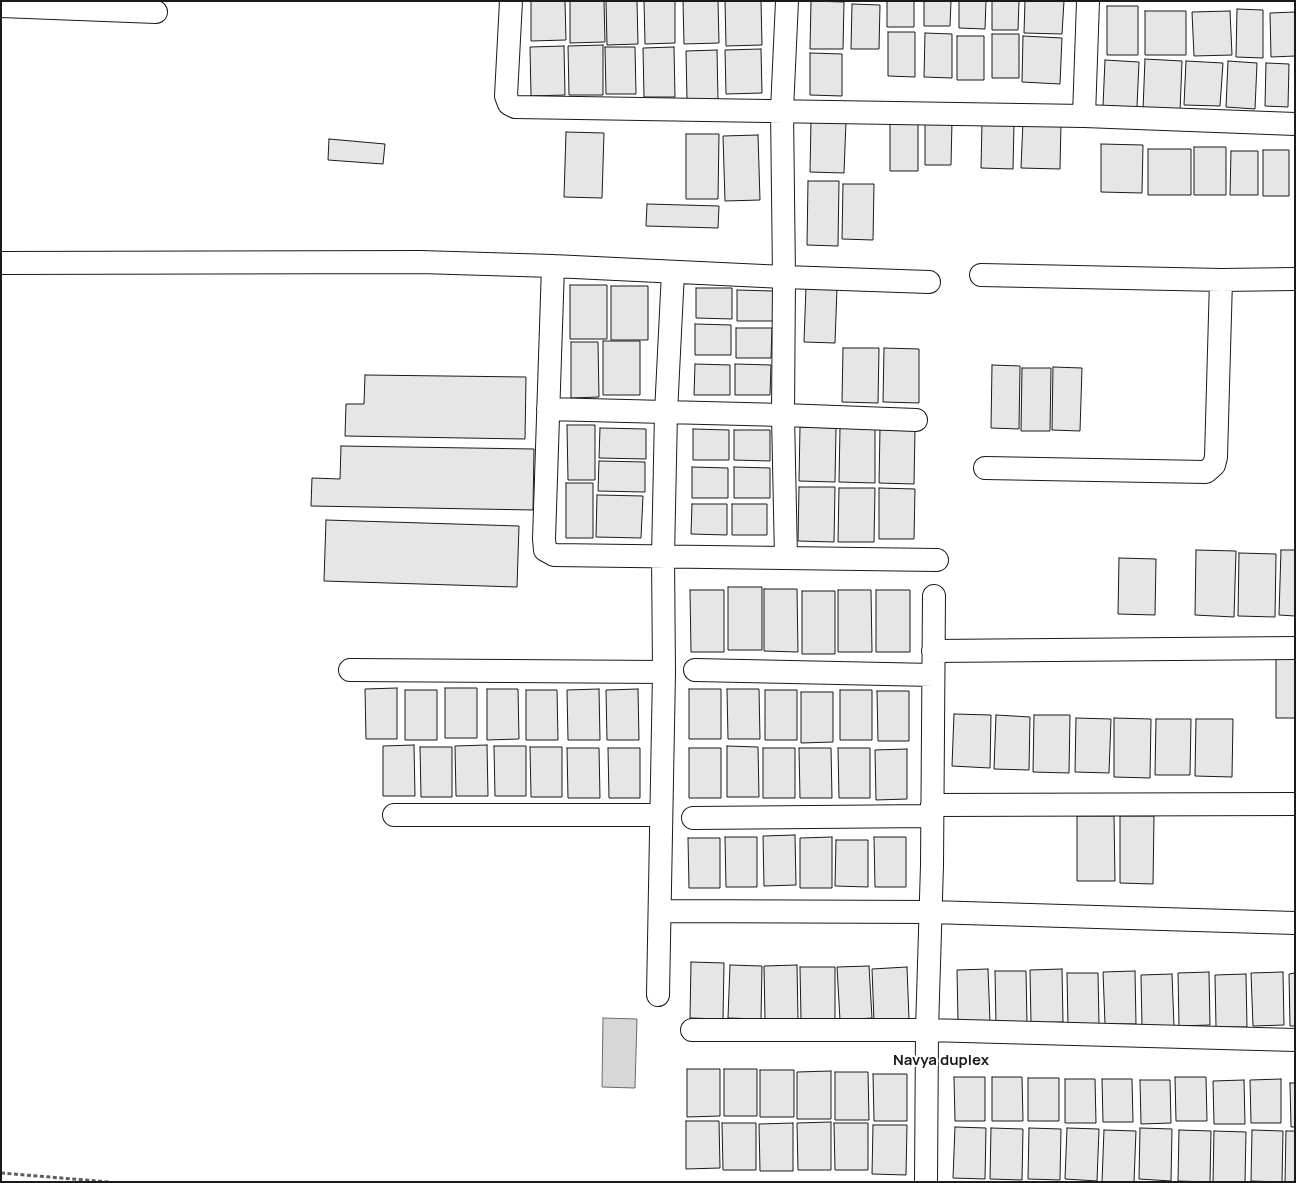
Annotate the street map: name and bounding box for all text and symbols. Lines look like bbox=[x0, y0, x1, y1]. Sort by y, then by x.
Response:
district label: Navya duplex bbox=[893, 1052, 989, 1070]

